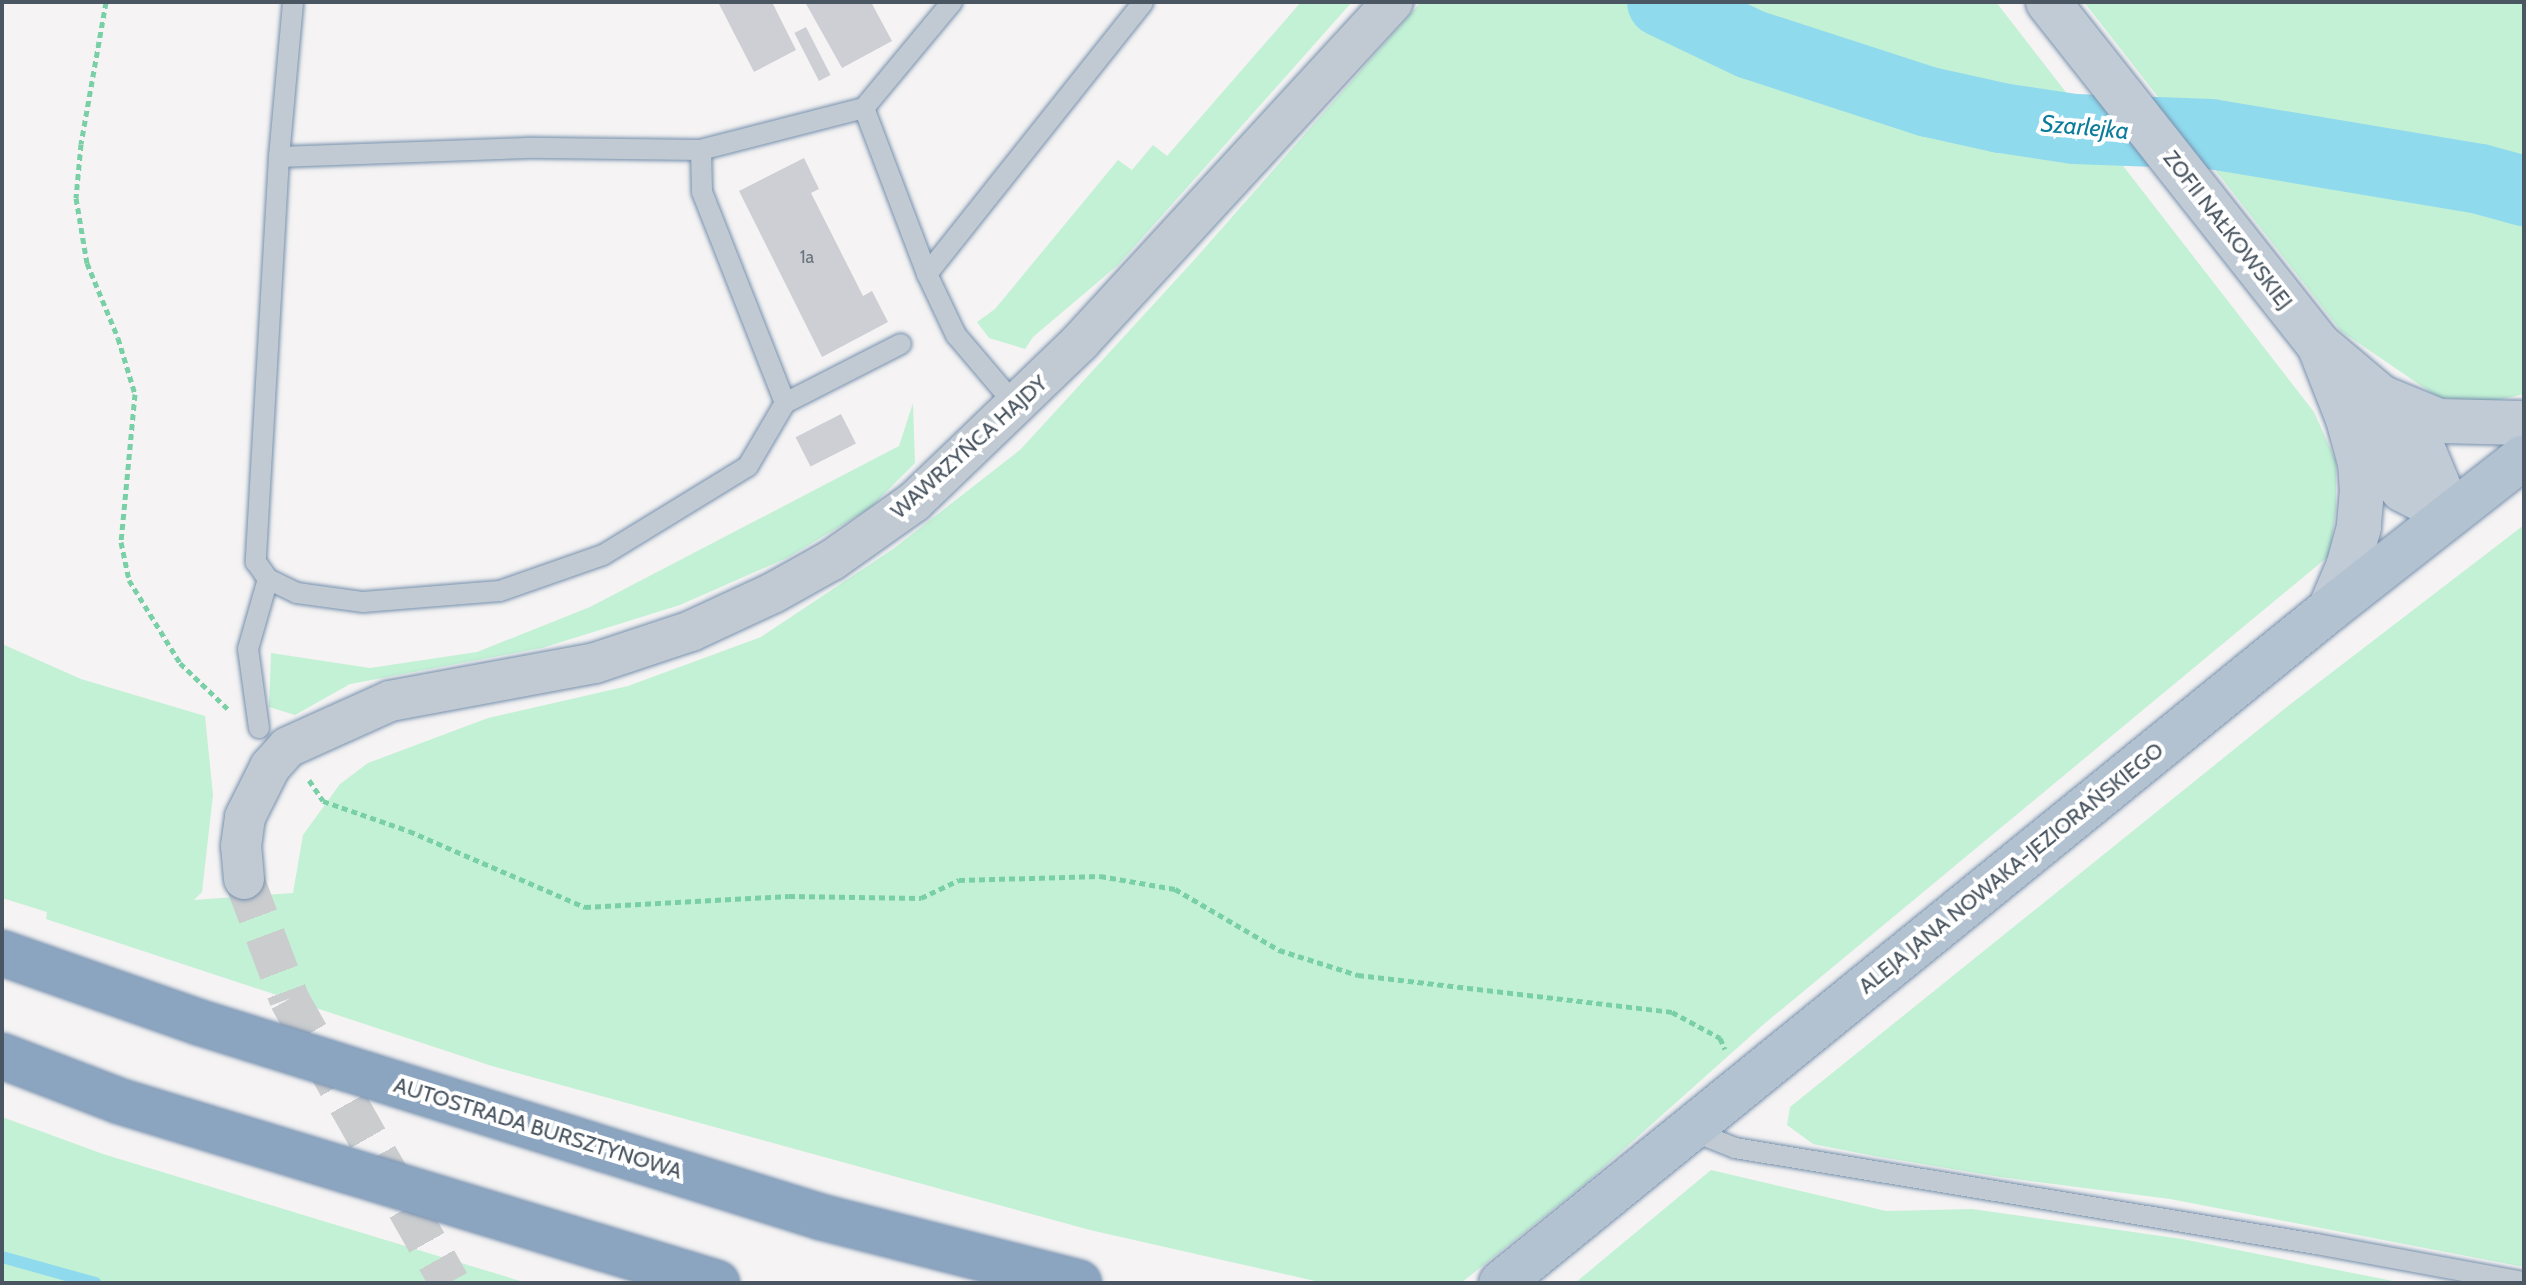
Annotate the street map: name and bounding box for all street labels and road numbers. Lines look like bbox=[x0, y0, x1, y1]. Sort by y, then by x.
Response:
street label: ZOFII NAŁKOWSKIEJ bbox=[2158, 145, 2298, 315]
street label: WAWRZYŃCA HAJDY bbox=[885, 370, 1053, 524]
street label: ALEJA JANA NOWAKA-JEZIORAŃSKIEGO bbox=[1853, 737, 2169, 999]
street label: AUTOSTRADA BURSZTYNOWA bbox=[391, 1071, 685, 1185]

